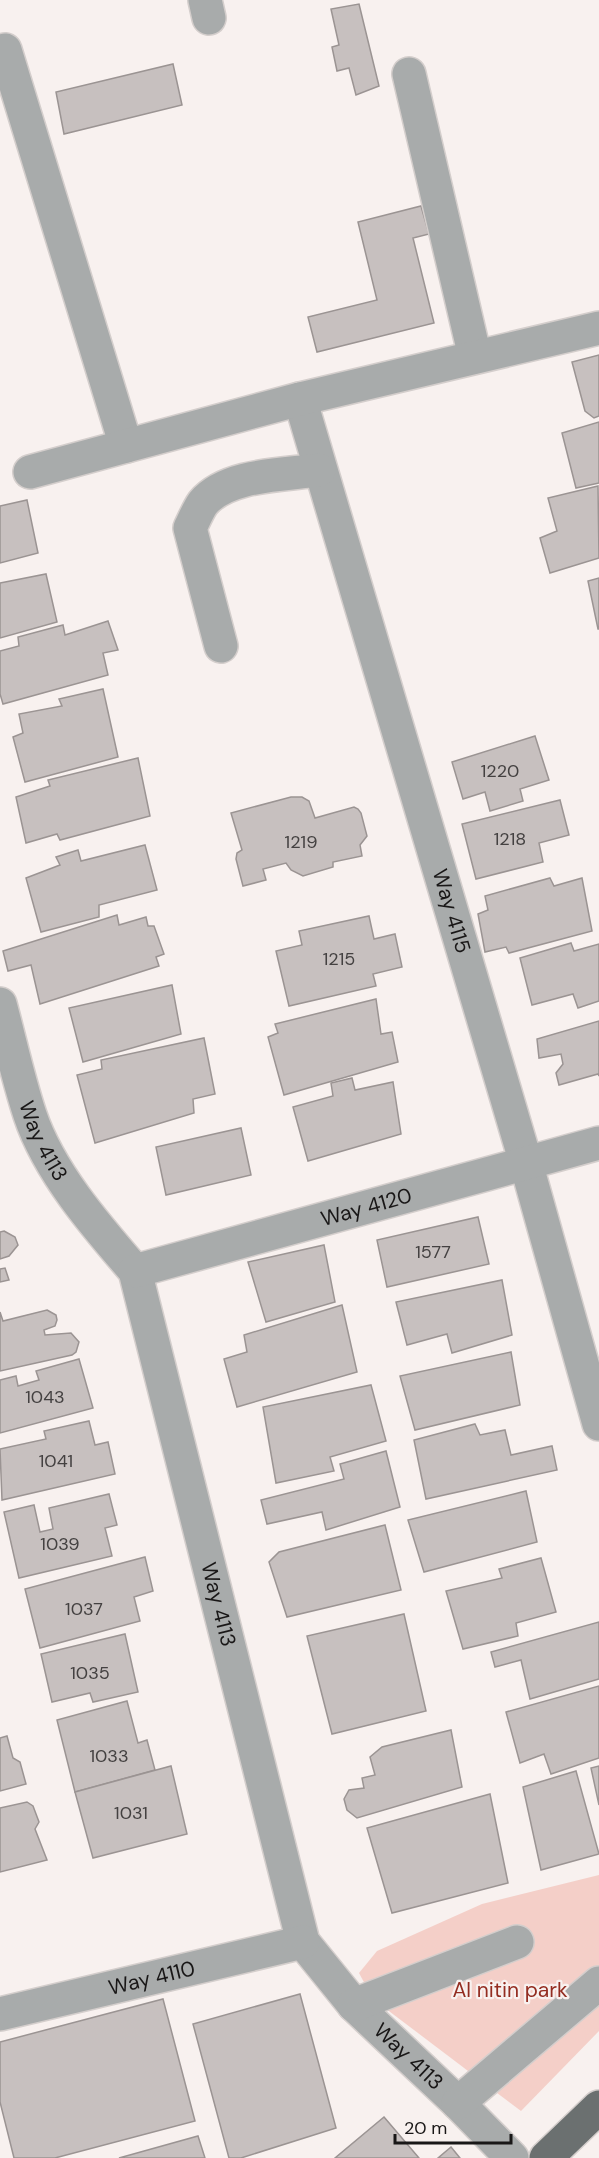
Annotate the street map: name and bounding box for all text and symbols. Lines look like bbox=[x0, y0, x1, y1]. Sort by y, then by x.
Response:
house number: 1220 bbox=[481, 759, 519, 783]
house number: 1218 bbox=[494, 827, 526, 851]
house number: 1219 bbox=[285, 830, 317, 854]
street label: Way 4115 bbox=[426, 866, 477, 956]
house number: 1215 bbox=[323, 947, 355, 971]
street label: Way 4113 bbox=[12, 1097, 74, 1187]
street label: Way 4120 bbox=[318, 1181, 415, 1233]
house number: 1577 bbox=[415, 1240, 451, 1264]
house number: 1043 bbox=[25, 1385, 65, 1409]
house number: 1041 bbox=[39, 1449, 73, 1473]
house number: 1039 bbox=[40, 1532, 80, 1556]
street label: Way 4113 bbox=[194, 1559, 243, 1650]
house number: 1037 bbox=[65, 1597, 103, 1621]
house number: 1035 bbox=[70, 1661, 110, 1685]
house number: 1033 bbox=[89, 1744, 129, 1768]
house number: 1031 bbox=[114, 1801, 148, 1825]
street label: Way 4110 bbox=[106, 1954, 198, 2002]
park label: Al nitin park bbox=[452, 1976, 568, 2004]
street label: Way 4113 bbox=[368, 2017, 449, 2096]
scale bar bbox=[395, 2107, 510, 2145]
text: 20 m bbox=[404, 2116, 447, 2140]

